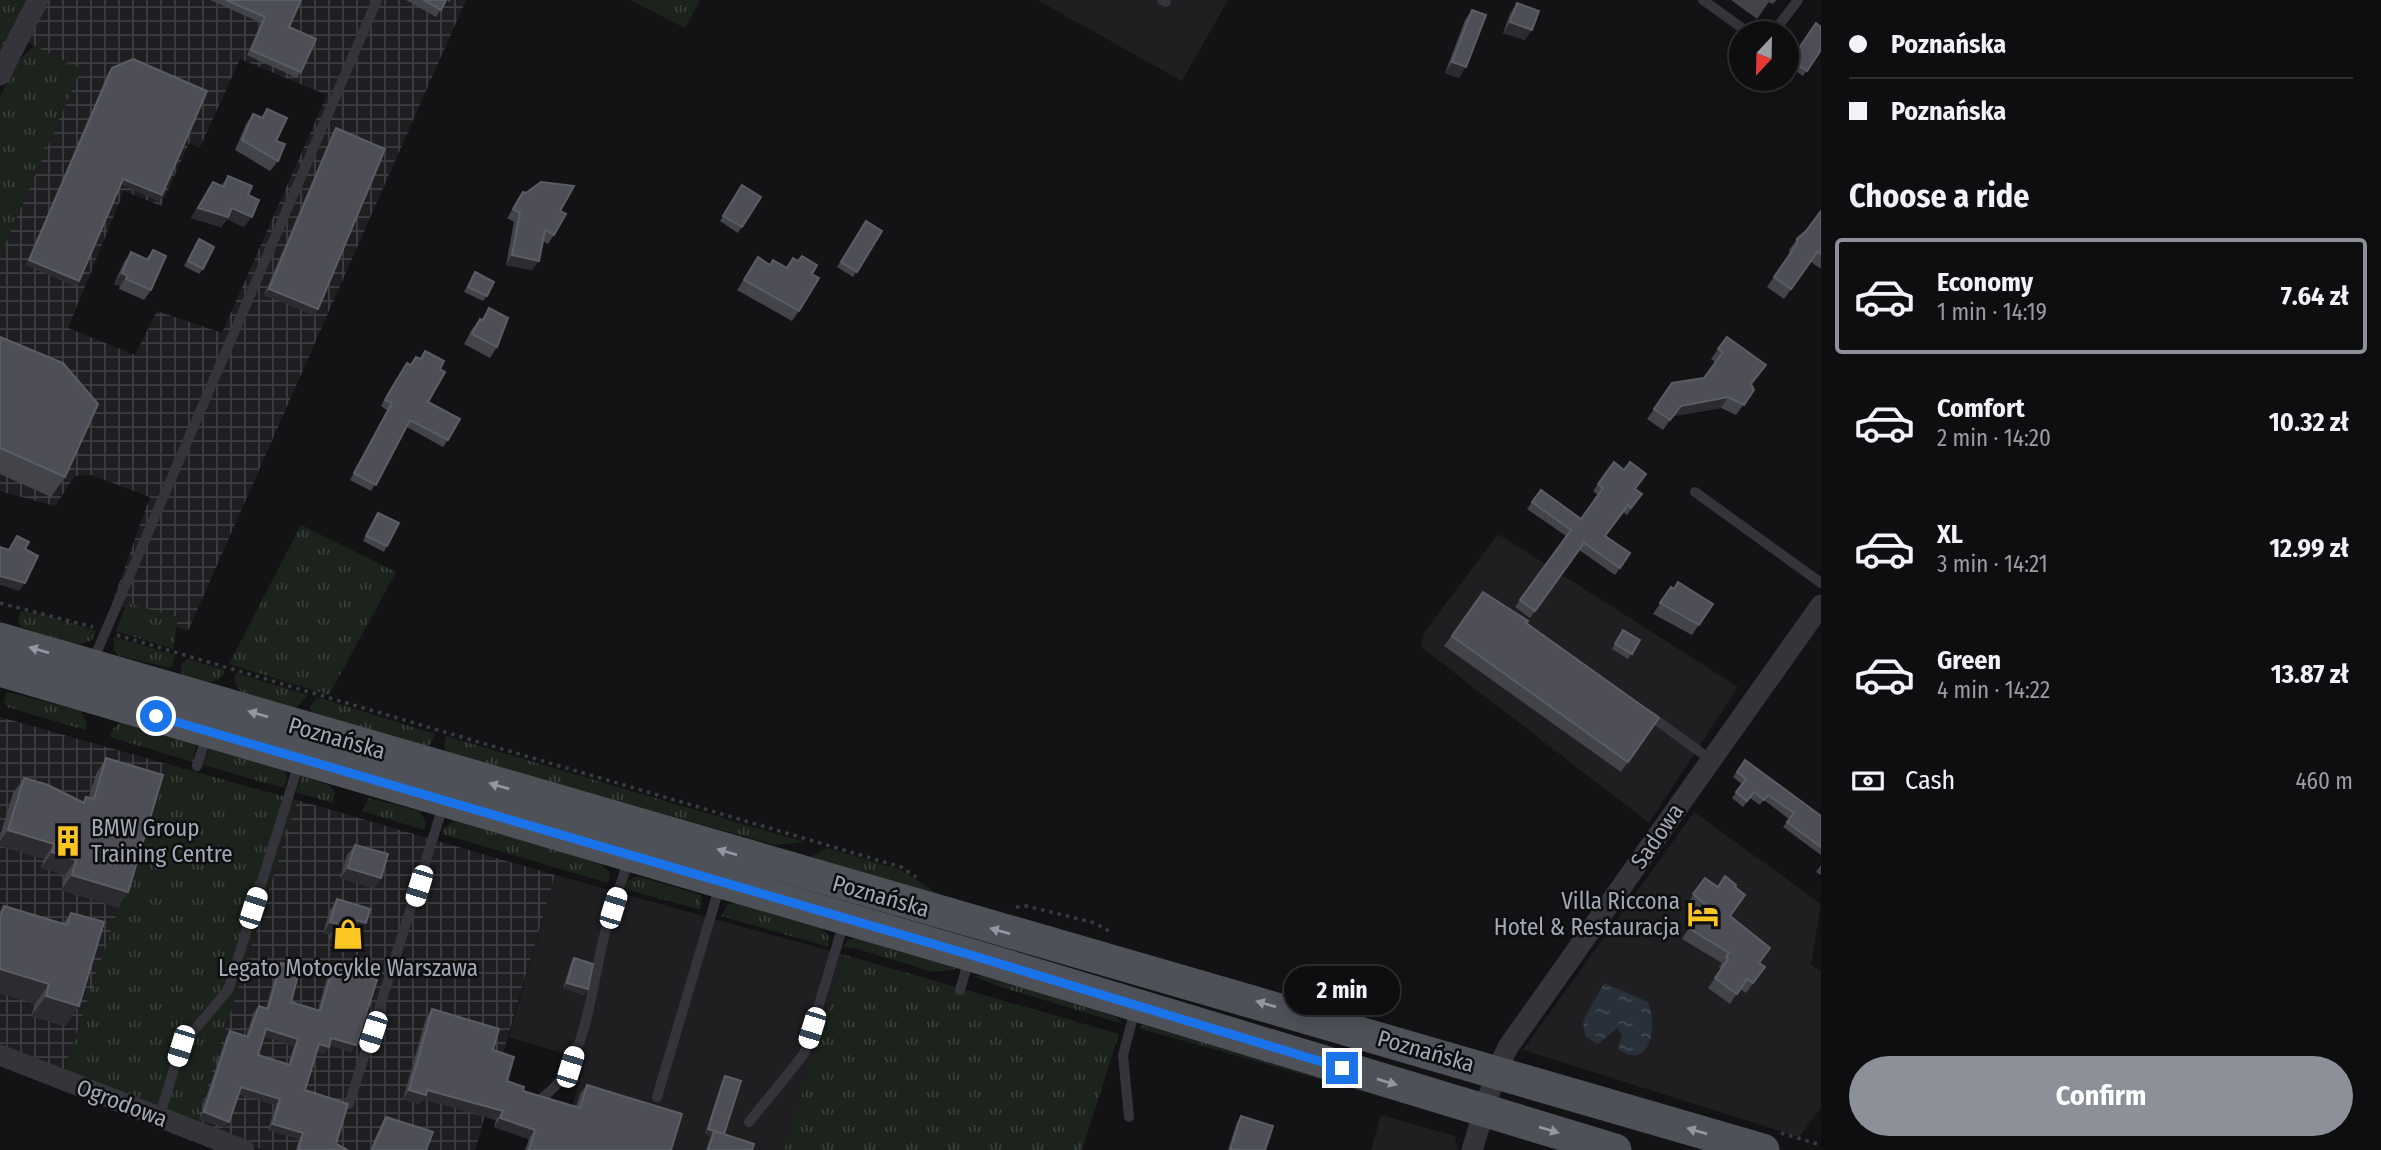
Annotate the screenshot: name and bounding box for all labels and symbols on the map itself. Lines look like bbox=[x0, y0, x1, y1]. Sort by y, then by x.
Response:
north arrow bbox=[1729, 21, 1799, 91]
one-way arrow bbox=[29, 645, 50, 655]
route start bbox=[140, 700, 172, 732]
one-way arrow bbox=[247, 709, 268, 719]
street label: Poznańska bbox=[285, 711, 389, 765]
one-way arrow bbox=[489, 780, 510, 790]
street label: Sadowa bbox=[1625, 798, 1689, 874]
place label: BMW Group Training Centre bbox=[91, 814, 233, 868]
building icon: BMW Group Training Centre bbox=[51, 824, 85, 858]
one-way arrow bbox=[716, 846, 737, 856]
car bbox=[403, 863, 436, 909]
street label: Poznańska bbox=[829, 869, 933, 923]
car bbox=[237, 885, 270, 931]
car bbox=[597, 885, 630, 931]
place label: Villa Riccona Hotel & Restauracja bbox=[1494, 887, 1680, 941]
hotel icon: Villa Riccona Hotel & Restauracja bbox=[1686, 897, 1720, 931]
shop icon: Legato Motocykle Warszawa bbox=[331, 917, 365, 951]
one-way arrow bbox=[989, 925, 1011, 936]
place label: Legato Motocykle Warszawa bbox=[218, 954, 478, 982]
callout: 2 min bbox=[1284, 967, 1400, 1016]
one-way arrow bbox=[1255, 999, 1276, 1009]
car bbox=[796, 1005, 829, 1051]
car bbox=[357, 1009, 390, 1055]
car bbox=[165, 1023, 198, 1069]
street label: Poznańska bbox=[1374, 1024, 1478, 1078]
car bbox=[554, 1044, 587, 1090]
route end bbox=[1326, 1052, 1358, 1084]
street label: Ogrodowa bbox=[73, 1073, 171, 1133]
one-way arrow bbox=[1377, 1078, 1398, 1088]
one-way arrow bbox=[1687, 1125, 1708, 1135]
one-way arrow bbox=[1539, 1126, 1560, 1136]

